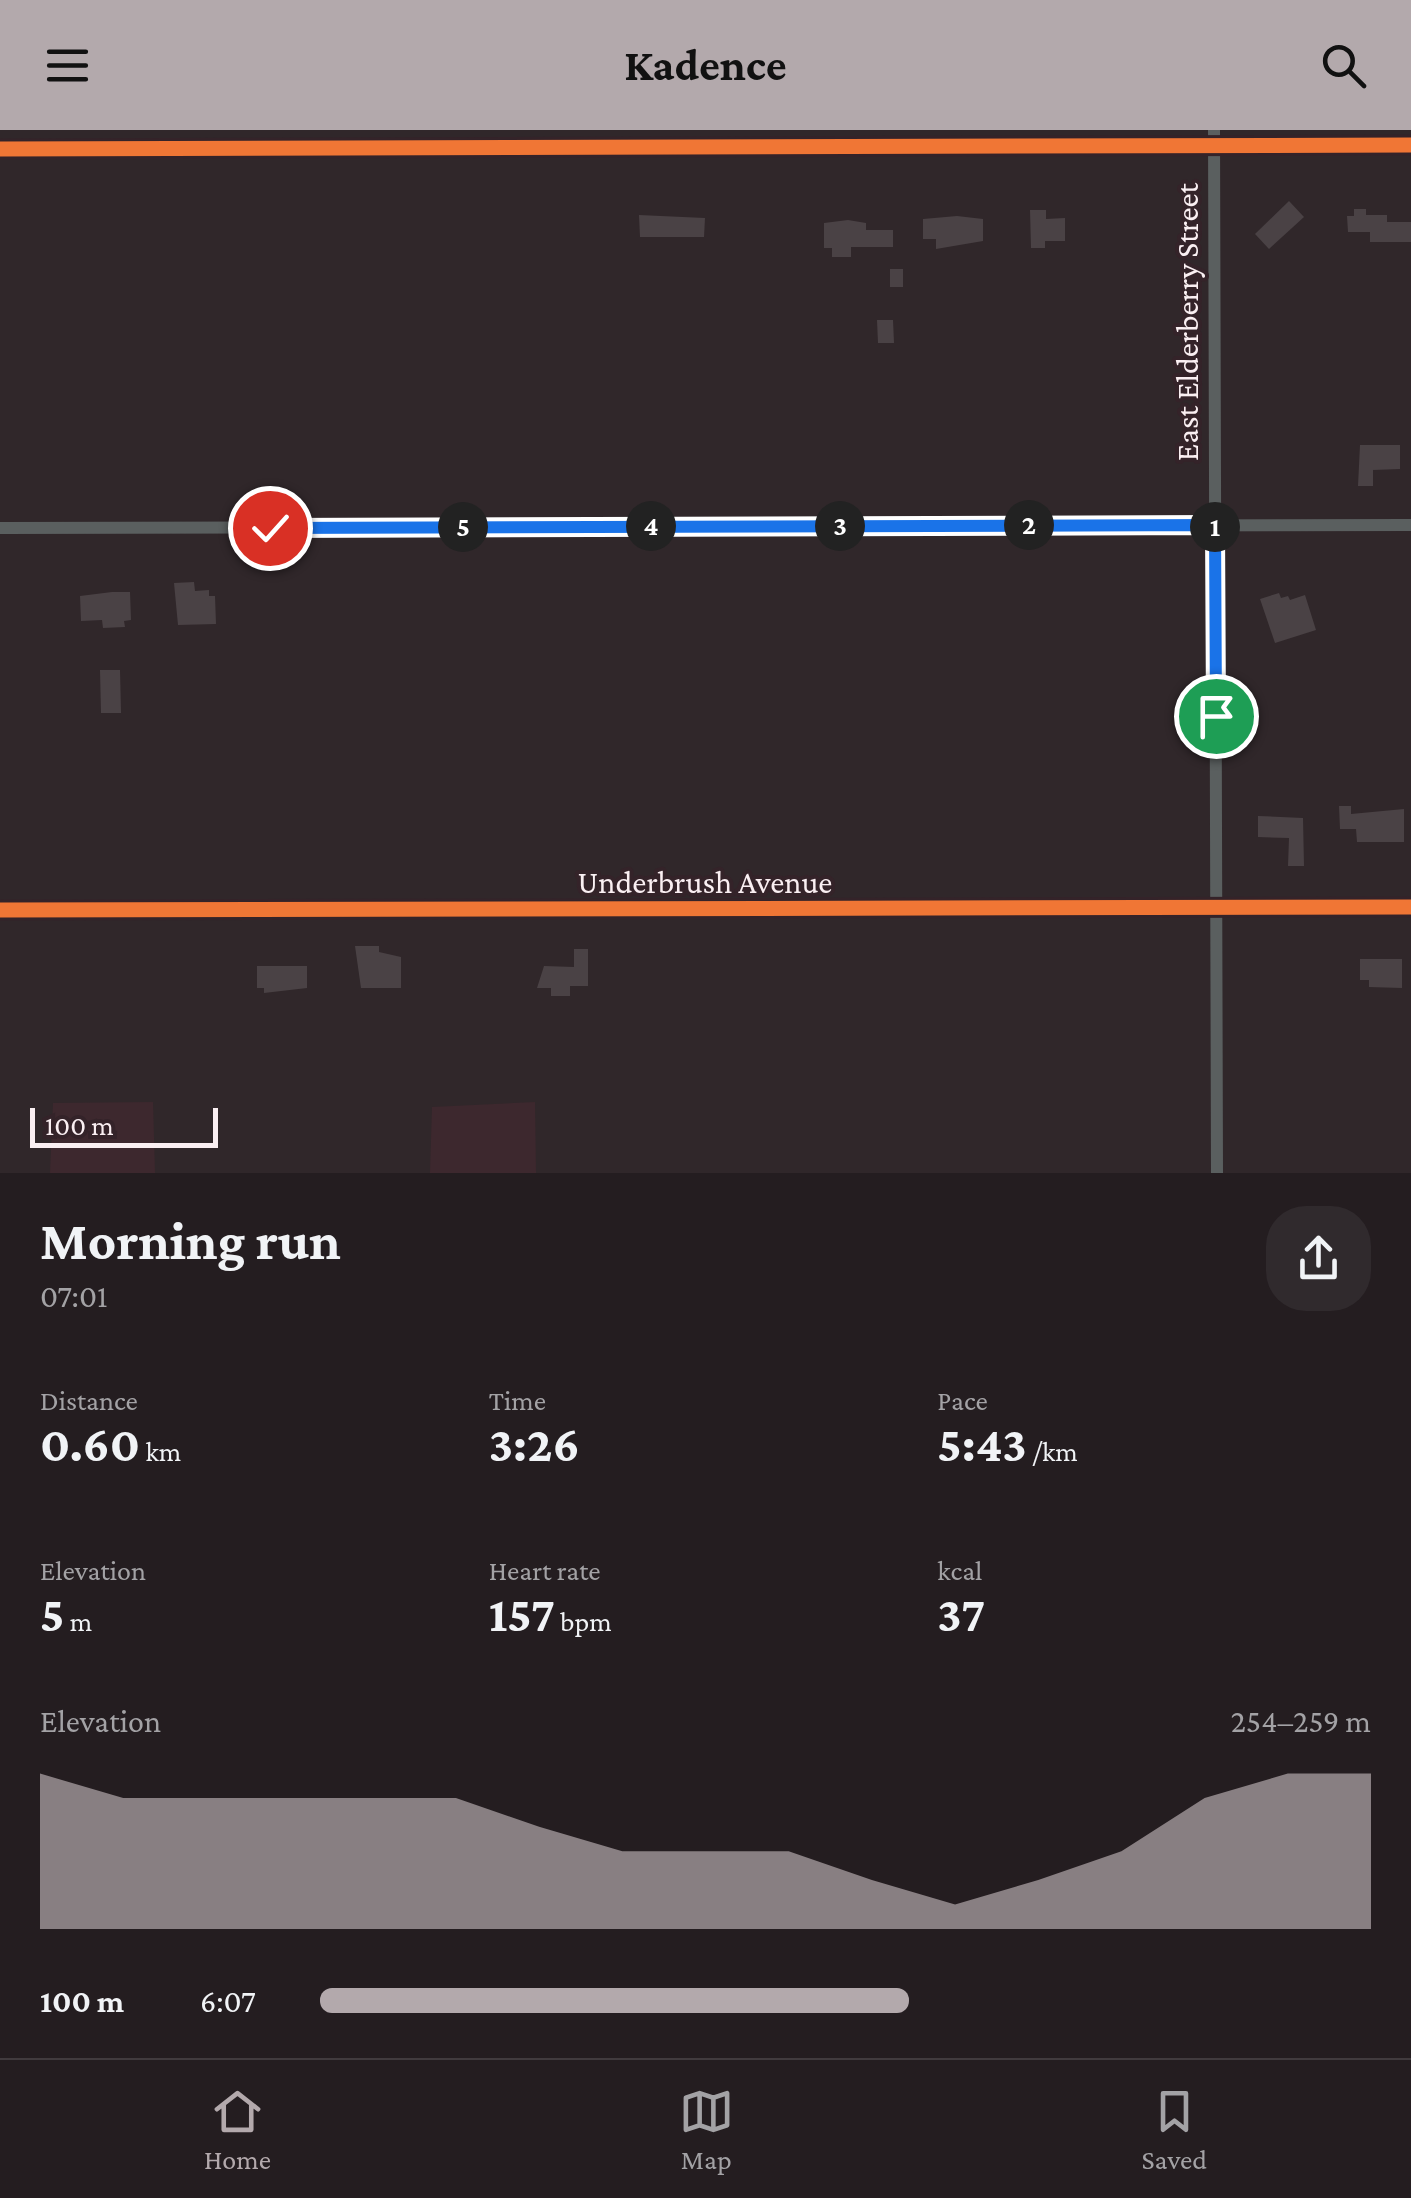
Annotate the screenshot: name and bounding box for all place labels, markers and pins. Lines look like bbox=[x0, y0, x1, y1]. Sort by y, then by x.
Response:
pin bbox=[228, 486, 313, 571]
pin: 2 bbox=[1004, 500, 1054, 550]
pin: 4 bbox=[626, 501, 676, 551]
pin: 3 bbox=[815, 501, 865, 551]
pin: 5 bbox=[438, 502, 488, 552]
pin: 1 bbox=[1190, 502, 1240, 552]
pin bbox=[1174, 674, 1259, 759]

